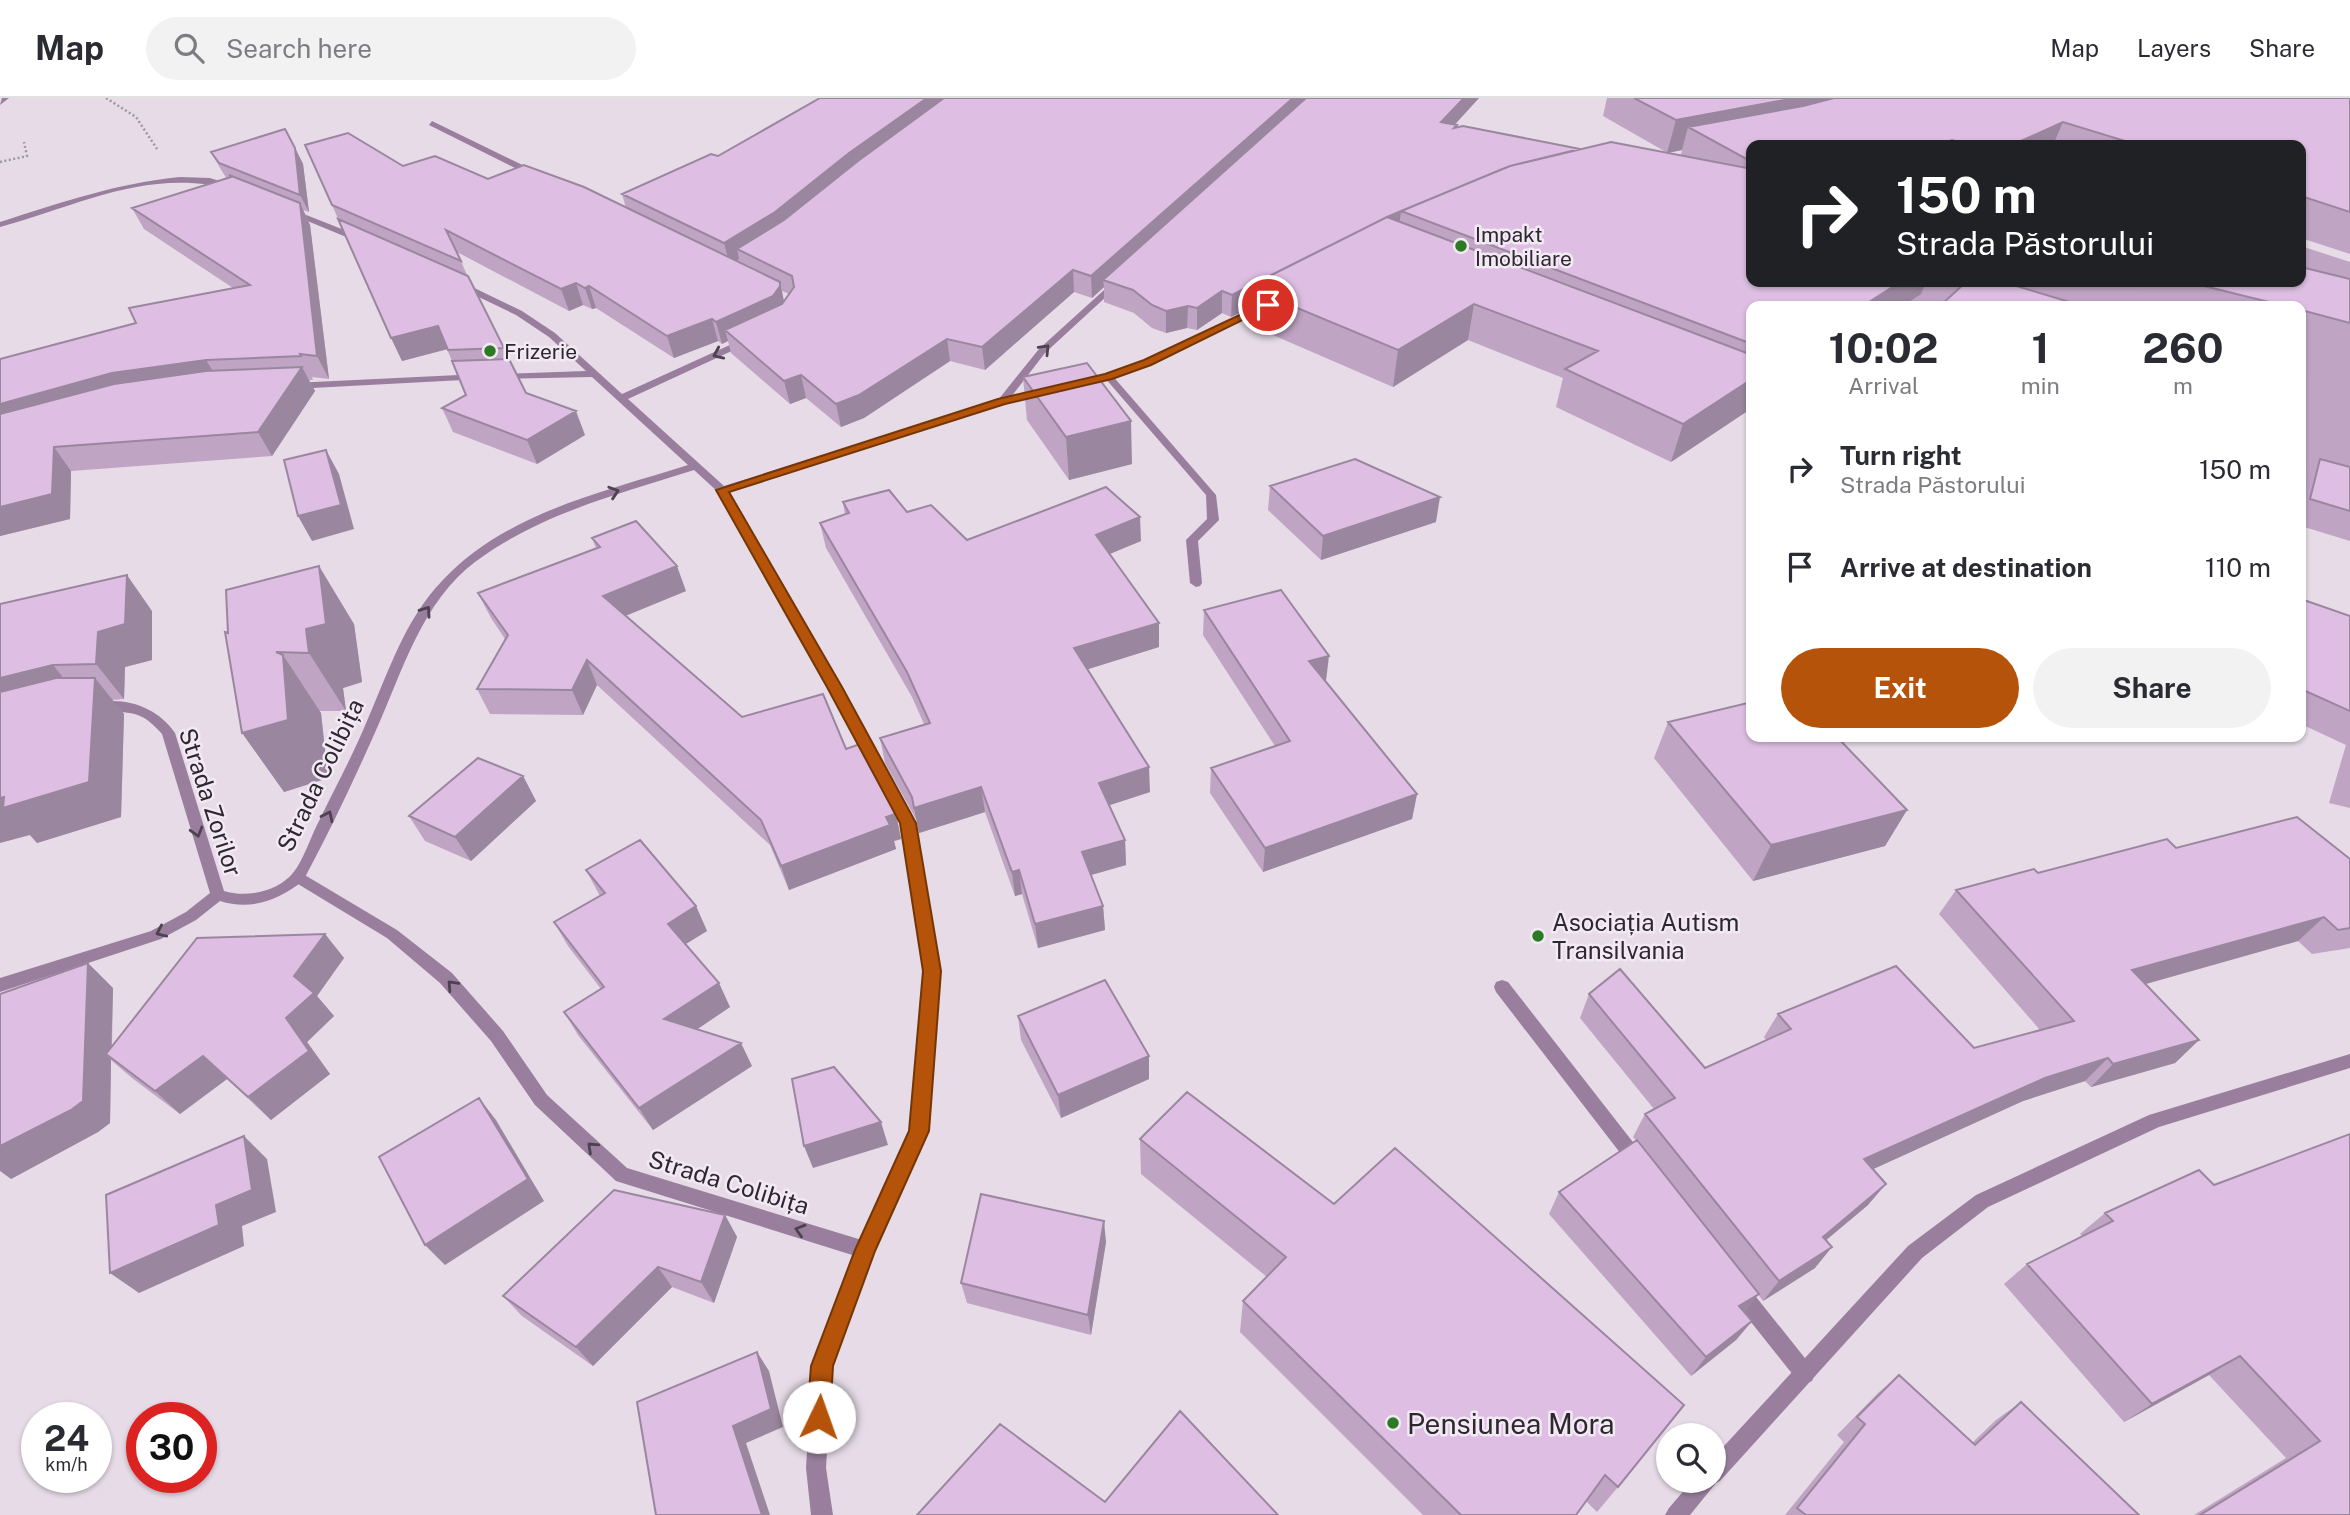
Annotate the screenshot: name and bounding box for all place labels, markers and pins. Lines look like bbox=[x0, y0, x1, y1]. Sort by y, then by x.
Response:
place label: Impakt Imobiliare bbox=[1475, 222, 1572, 271]
marker: Impakt Imobiliare bbox=[1453, 238, 1469, 254]
pin bbox=[1238, 275, 1298, 335]
place label: Frizerie bbox=[504, 339, 577, 364]
marker: Frizerie bbox=[482, 343, 498, 359]
place label: Asociația Autism Transilvania bbox=[1552, 908, 1739, 964]
marker: Asociația Autism Transilvania bbox=[1530, 928, 1546, 944]
place label: Pensiunea Mora bbox=[1407, 1407, 1614, 1440]
marker: Pensiunea Mora bbox=[1385, 1415, 1401, 1431]

